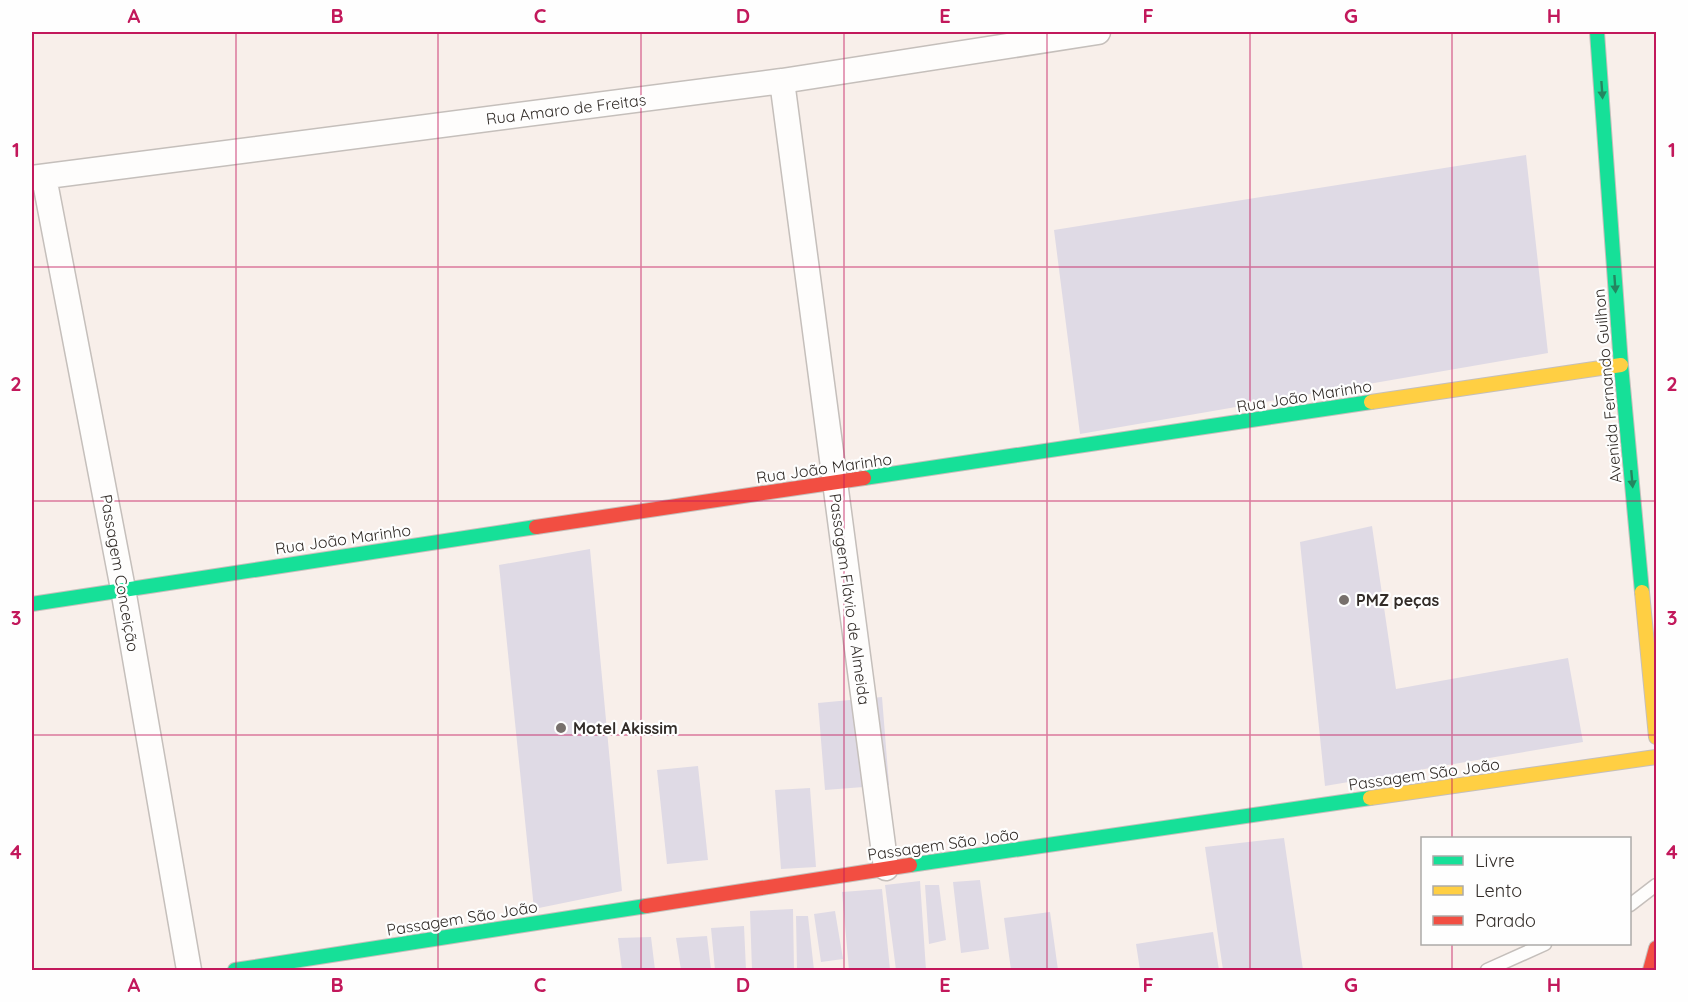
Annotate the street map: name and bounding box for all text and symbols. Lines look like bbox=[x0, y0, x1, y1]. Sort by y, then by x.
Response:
text: A bbox=[128, 3, 141, 28]
text: B bbox=[330, 3, 344, 28]
text: C bbox=[534, 3, 547, 28]
text: D bbox=[736, 3, 750, 28]
text: E bbox=[939, 3, 951, 28]
text: F bbox=[1142, 3, 1154, 28]
text: G bbox=[1344, 3, 1358, 28]
text: H bbox=[1547, 3, 1561, 28]
one-way arrow bbox=[1597, 80, 1606, 99]
street label: Rua Amaro de Freitas bbox=[485, 89, 647, 129]
text: 1 bbox=[12, 137, 20, 162]
text: 1 bbox=[1668, 137, 1676, 162]
one-way arrow bbox=[1611, 275, 1620, 294]
street label: Avenida Fernando Guilhon bbox=[1589, 288, 1625, 484]
text: 2 bbox=[10, 371, 22, 396]
text: 2 bbox=[1666, 371, 1678, 396]
street label: Rua João Marinho bbox=[1235, 375, 1373, 417]
street label: Rua João Marinho bbox=[755, 449, 893, 487]
one-way arrow bbox=[1627, 469, 1637, 488]
street label: Passagem Flávio de Almeida bbox=[825, 492, 875, 706]
street label: Passagem Conceição bbox=[96, 493, 144, 653]
street label: Rua João Marinho bbox=[274, 520, 412, 558]
place label: PMZ peças bbox=[1356, 590, 1439, 610]
marker: PMZ peças bbox=[1337, 593, 1351, 607]
text: 3 bbox=[11, 605, 21, 630]
text: 3 bbox=[1667, 605, 1677, 630]
place label: Motel Akissim bbox=[573, 718, 678, 738]
marker: Motel Akissim bbox=[554, 721, 568, 735]
street label: Passagem São João bbox=[1347, 753, 1501, 795]
street label: Passagem São João bbox=[866, 823, 1020, 865]
legend bbox=[1421, 837, 1631, 945]
text: 4 bbox=[10, 839, 22, 864]
text: 4 bbox=[1666, 839, 1678, 864]
text: Livre bbox=[1475, 849, 1515, 872]
text: Lento bbox=[1475, 879, 1522, 902]
street label: Passagem São João bbox=[385, 896, 539, 940]
text: Parado bbox=[1475, 909, 1536, 932]
text: A bbox=[128, 972, 141, 997]
text: B bbox=[330, 972, 344, 997]
text: C bbox=[534, 972, 547, 997]
text: D bbox=[736, 972, 750, 997]
text: E bbox=[939, 972, 951, 997]
text: F bbox=[1142, 972, 1154, 997]
text: G bbox=[1344, 972, 1358, 997]
text: H bbox=[1547, 972, 1561, 997]

